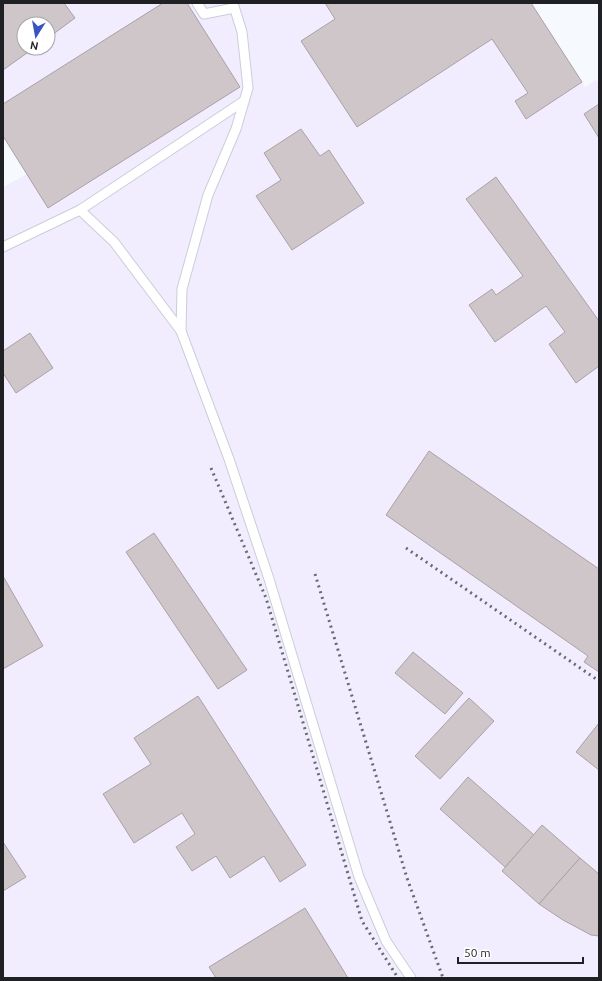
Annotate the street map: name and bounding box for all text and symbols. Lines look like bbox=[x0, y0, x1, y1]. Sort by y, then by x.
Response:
north arrow bbox=[16, 16, 56, 56]
text: N bbox=[29, 39, 39, 52]
scale bar bbox=[458, 939, 583, 965]
text: 50 m bbox=[464, 946, 491, 959]

